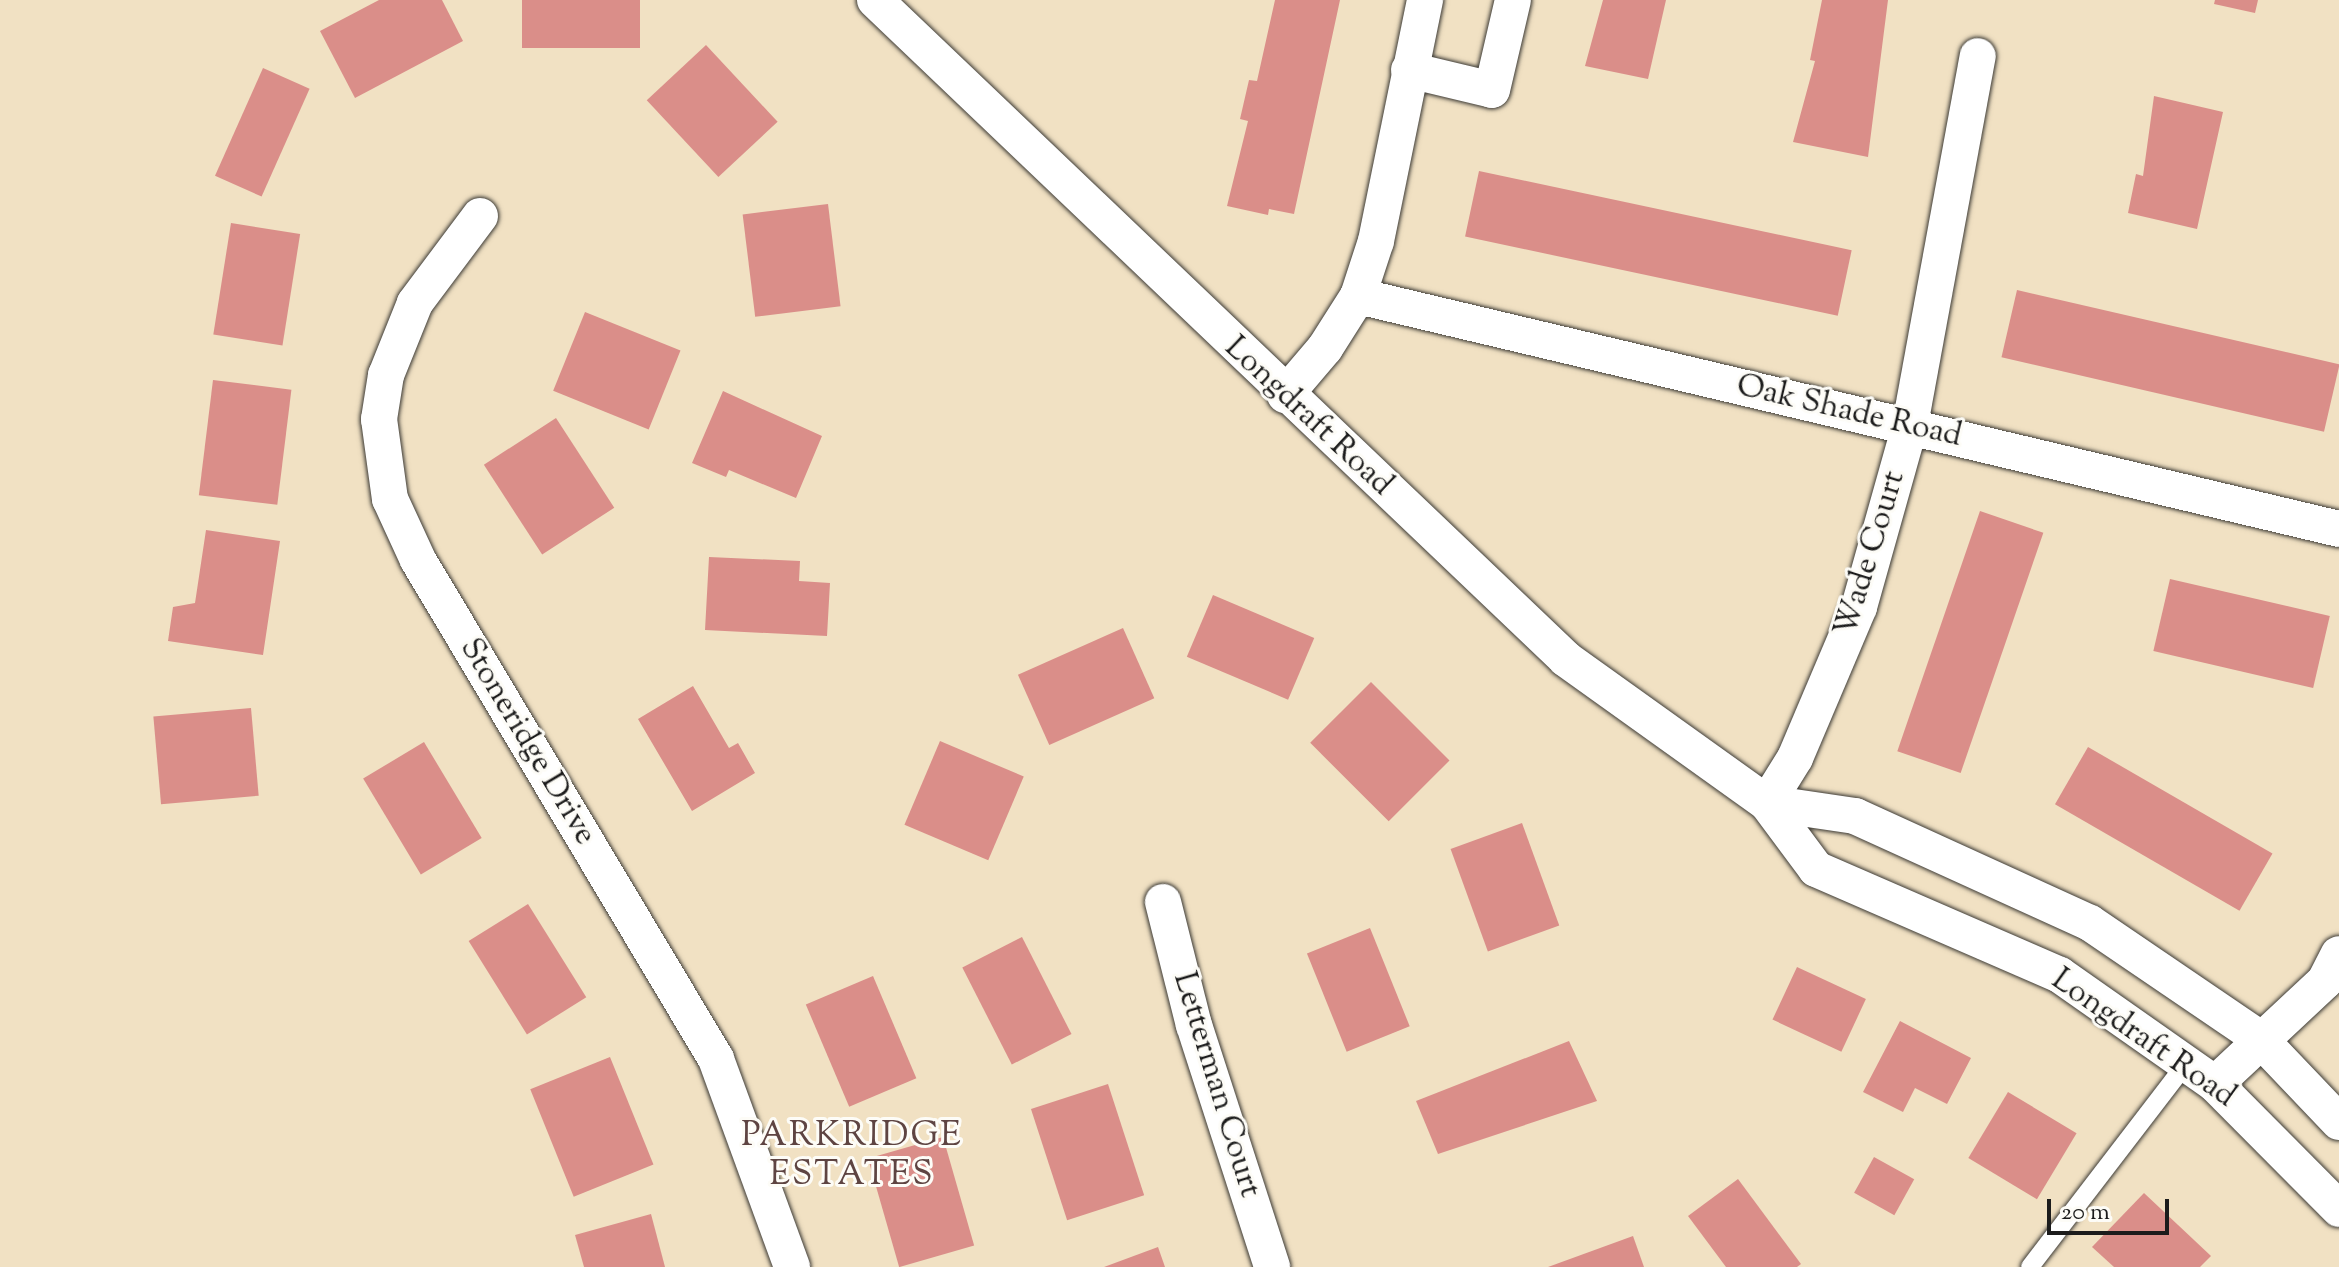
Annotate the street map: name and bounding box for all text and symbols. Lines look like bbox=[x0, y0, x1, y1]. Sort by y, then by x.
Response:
street label: Longdraft Road bbox=[1216, 329, 1400, 505]
street label: Oak Shade Road bbox=[1733, 367, 1965, 457]
street label: Wade Court bbox=[1828, 467, 1914, 641]
street label: Stoneridge Drive bbox=[450, 632, 604, 852]
street label: Longdraft Road bbox=[2043, 961, 2243, 1117]
street label: Letterman Court bbox=[1163, 968, 1269, 1202]
district label: PARKRIDGE ESTATES bbox=[741, 1116, 963, 1196]
scale bar bbox=[2051, 1183, 2173, 1233]
text: 20 m bbox=[2061, 1196, 2110, 1230]

